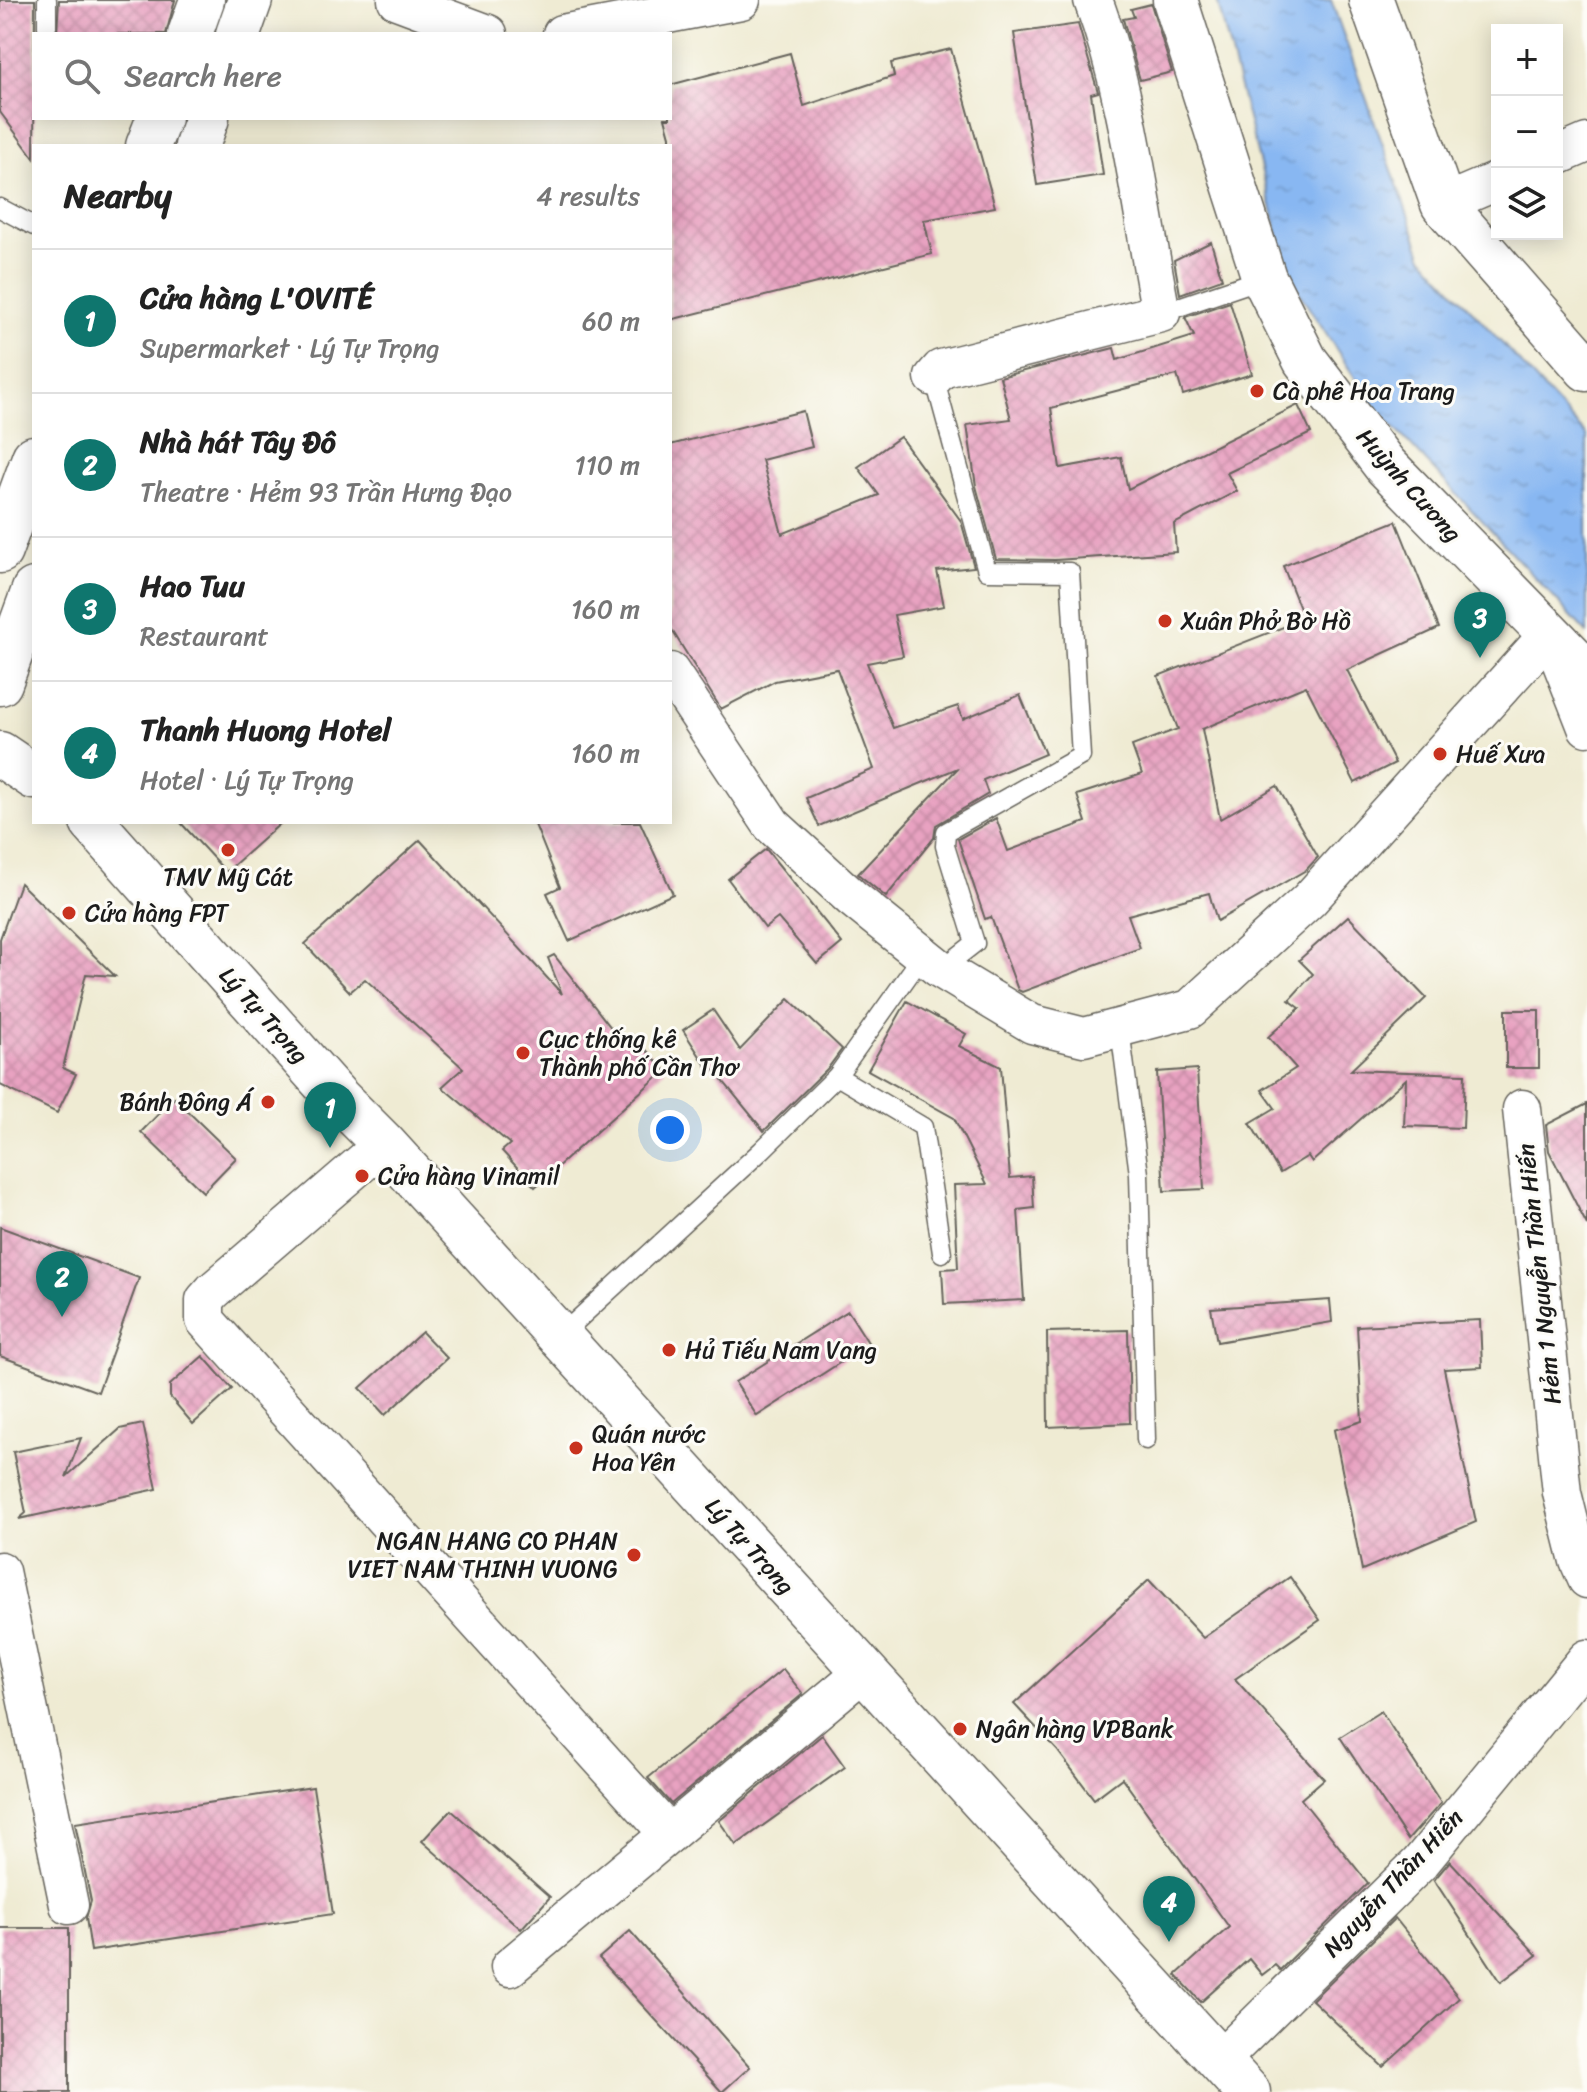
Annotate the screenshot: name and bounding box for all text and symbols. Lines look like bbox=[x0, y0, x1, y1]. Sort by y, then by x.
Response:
map controls bbox=[1491, 24, 1563, 240]
button: + bbox=[1491, 24, 1563, 96]
search box bbox=[32, 32, 672, 120]
text: Search here bbox=[124, 49, 282, 103]
icon: search bbox=[60, 54, 104, 98]
button: − bbox=[1491, 96, 1563, 168]
text: Nearby bbox=[64, 166, 172, 226]
button: layers bbox=[1491, 168, 1563, 240]
text: 4 results bbox=[536, 173, 640, 219]
text: Cửa hàng L'OVITÉ bbox=[140, 271, 373, 325]
text: 1 bbox=[84, 298, 96, 344]
text: 60 m bbox=[582, 298, 640, 344]
text: Supermarket · Lý Tự Trọng bbox=[140, 325, 440, 371]
place label: Cà phê Hoa Trang bbox=[1273, 370, 1455, 412]
marker: Cà phê Hoa Trang bbox=[1248, 382, 1266, 400]
text: Nhà hát Tây Đô bbox=[140, 415, 336, 469]
street label: Huỳnh Cương bbox=[1345, 418, 1473, 552]
text: 2 bbox=[82, 442, 98, 488]
text: 110 m bbox=[575, 442, 640, 488]
text: Theatre · Hẻm 93 Trần Hưng Đạo bbox=[140, 469, 512, 515]
text: Hao Tuu bbox=[140, 559, 245, 613]
text: 3 bbox=[83, 586, 97, 632]
text: 160 m bbox=[571, 586, 640, 632]
pin: 3 bbox=[1454, 592, 1506, 658]
place label: Xuân Phở Bờ Hồ bbox=[1180, 600, 1352, 642]
marker: Xuân Phở Bờ Hồ bbox=[1156, 612, 1174, 630]
text: Restaurant bbox=[140, 613, 269, 659]
text: Thanh Huong Hotel bbox=[140, 703, 391, 757]
text: 4 bbox=[82, 730, 98, 776]
text: 160 m bbox=[571, 730, 640, 776]
place label: Huế Xưa bbox=[1456, 733, 1545, 775]
marker: Huế Xưa bbox=[1431, 745, 1449, 763]
text: Hotel · Lý Tự Trọng bbox=[140, 757, 354, 803]
marker: TMV Mỹ Cát bbox=[219, 841, 237, 859]
place label: TMV Mỹ Cát bbox=[163, 856, 293, 898]
place label: Cửa hàng FPT bbox=[85, 892, 230, 934]
marker: Cửa hàng FPT bbox=[60, 904, 78, 922]
street label: Lý Tự Trọng bbox=[208, 956, 320, 1074]
place label: Cục thống kê Thành phố Cần Thơ bbox=[539, 1018, 741, 1088]
marker: Cục thống kê Thành phố Cần Thơ bbox=[514, 1044, 532, 1062]
place label: Bánh Đông Á bbox=[119, 1081, 255, 1123]
pin: 1 bbox=[304, 1082, 356, 1148]
marker: Bánh Đông Á bbox=[259, 1093, 277, 1111]
your location bbox=[650, 1110, 690, 1150]
street label: Hẻm 1 Nguyễn Thần Hiến bbox=[1504, 1141, 1574, 1406]
place label: Cửa hàng Vinamil bbox=[378, 1155, 561, 1197]
marker: Cửa hàng Vinamil bbox=[353, 1167, 371, 1185]
pin: 2 bbox=[36, 1251, 88, 1317]
place label: Hủ Tiếu Nam Vang bbox=[685, 1329, 877, 1371]
marker: Hủ Tiếu Nam Vang bbox=[660, 1341, 678, 1359]
place label: Quán nước Hoa Yên bbox=[592, 1413, 706, 1483]
marker: Quán nước Hoa Yên bbox=[567, 1439, 585, 1457]
street label: Lý Tự Trọng bbox=[694, 1487, 806, 1605]
place label: NGAN HANG CO PHAN VIET NAM THINH VUONG bbox=[347, 1520, 618, 1590]
marker: NGAN HANG CO PHAN VIET NAM THINH VUONG bbox=[625, 1546, 643, 1564]
place label: Ngân hàng VPBank bbox=[976, 1708, 1174, 1750]
marker: Ngân hàng VPBank bbox=[951, 1720, 969, 1738]
street label: Nguyễn Thần Hiến bbox=[1312, 1799, 1474, 1967]
pin: 4 bbox=[1143, 1876, 1195, 1942]

